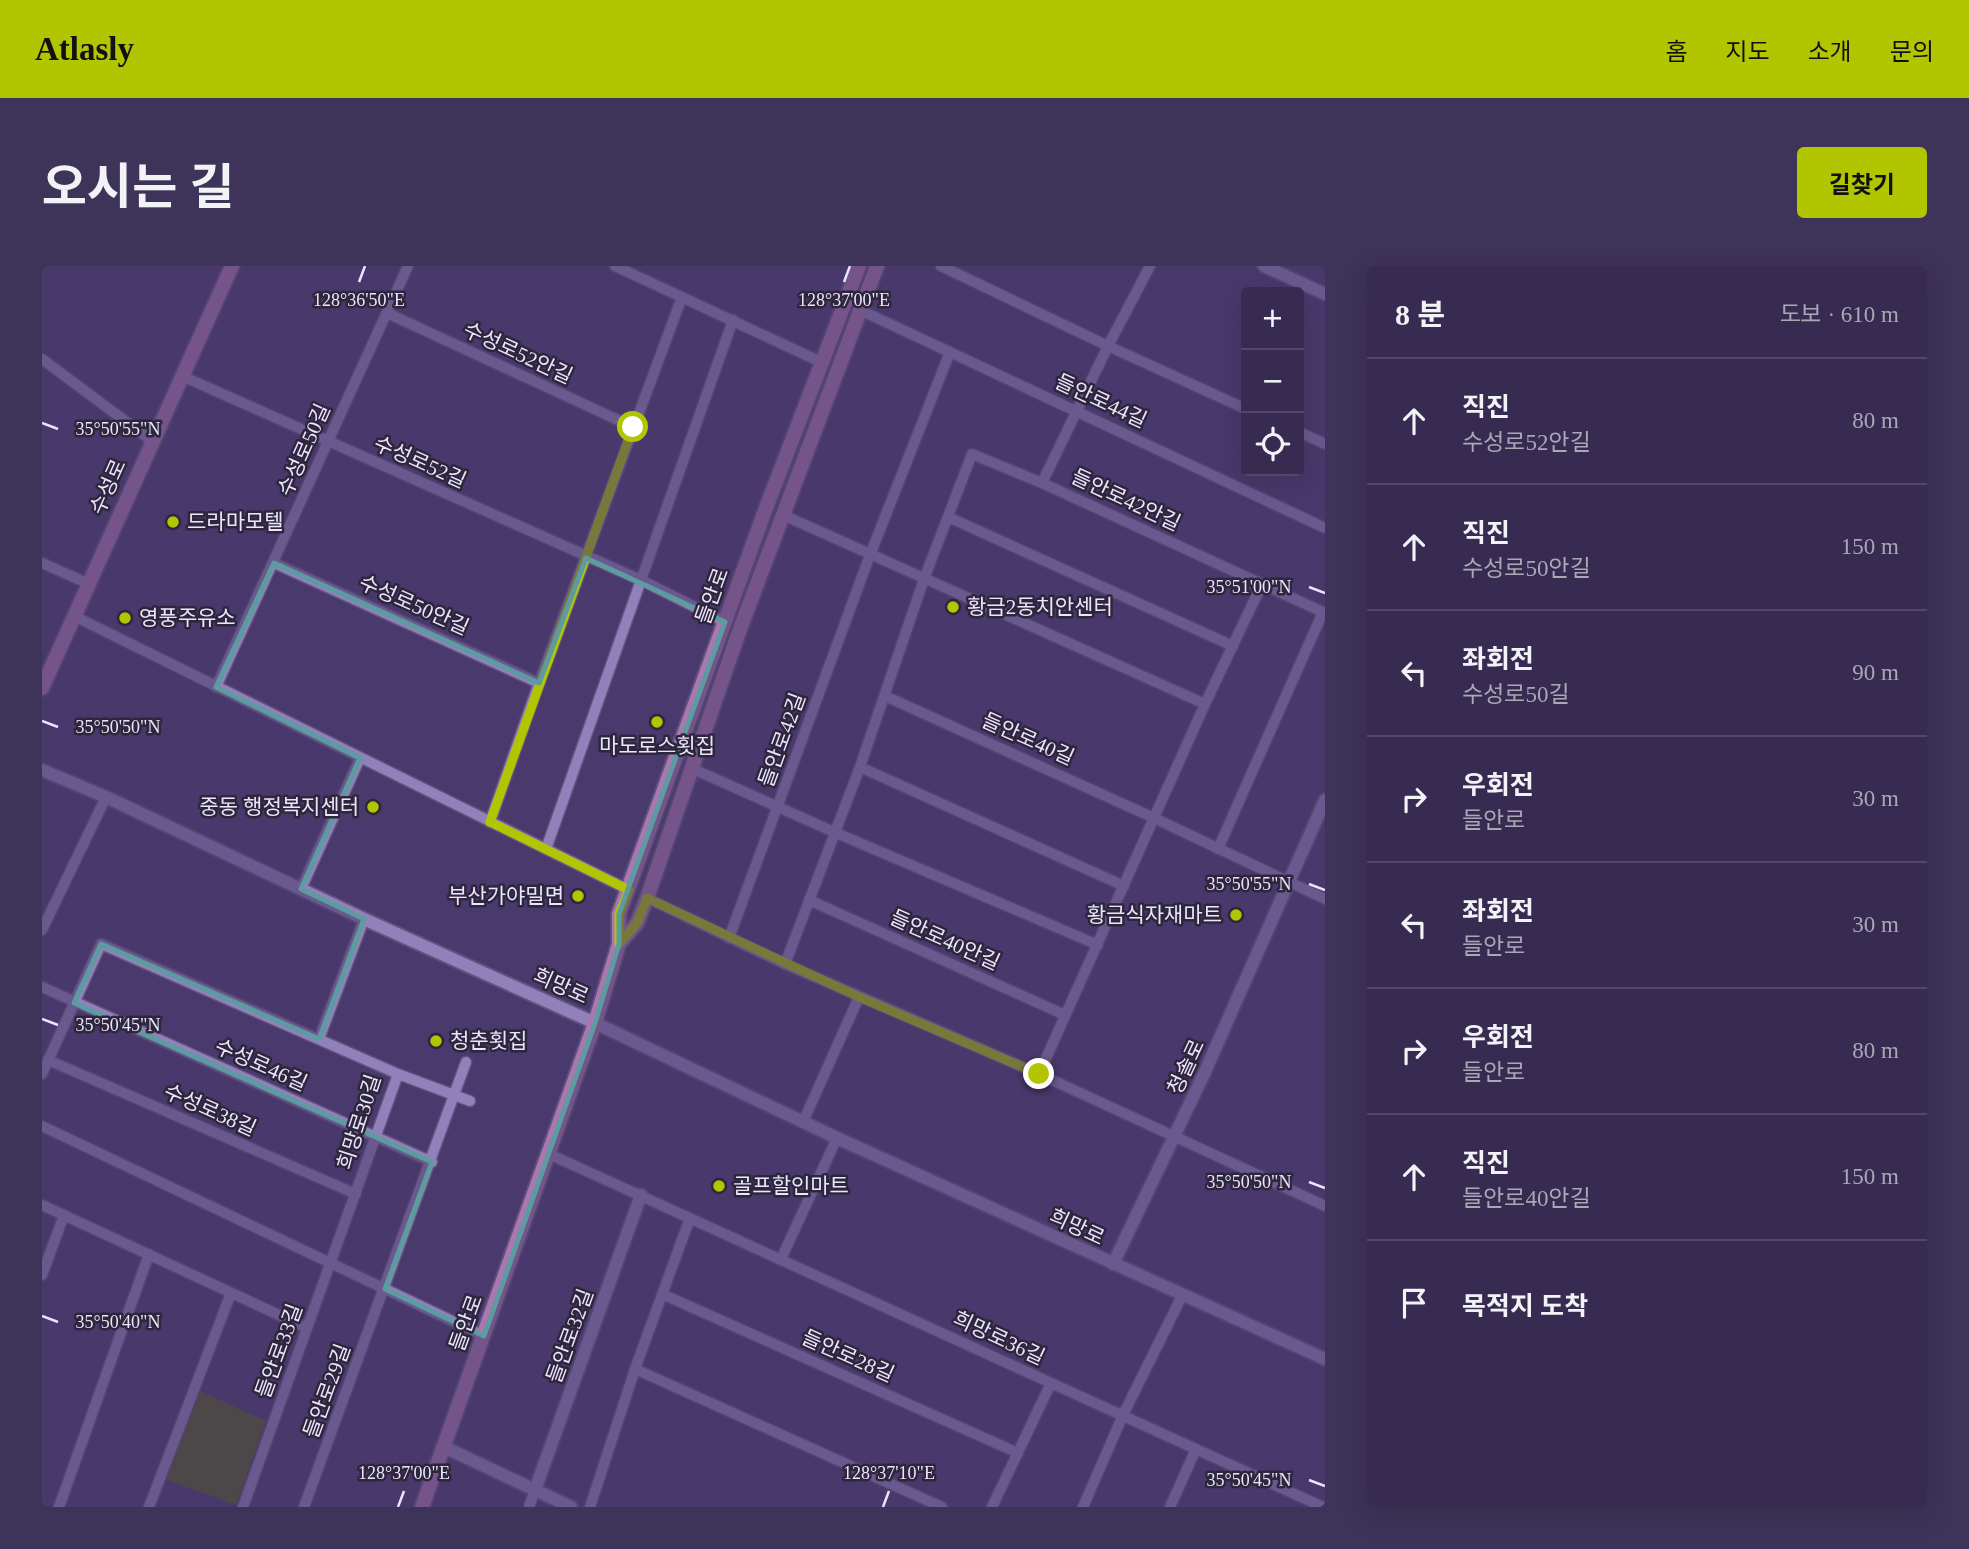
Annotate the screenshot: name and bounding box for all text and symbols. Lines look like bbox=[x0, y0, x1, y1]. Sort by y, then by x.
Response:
text: Atlasly bbox=[35, 31, 134, 67]
text: 홈 bbox=[1665, 39, 1687, 65]
text: 지도 bbox=[1725, 39, 1770, 65]
text: 소개 bbox=[1808, 39, 1852, 65]
text: 문의 bbox=[1890, 39, 1934, 65]
button: 길찾기 bbox=[1797, 147, 1927, 218]
text: 오시는 길 bbox=[42, 160, 235, 215]
map controls bbox=[1241, 287, 1304, 476]
button: + bbox=[1241, 287, 1304, 350]
text: 128°36'50"E bbox=[313, 290, 405, 310]
text: 128°37'00"E bbox=[798, 290, 890, 310]
text: 8 분 bbox=[1395, 298, 1445, 331]
text: 도보 · 610 m bbox=[1779, 302, 1899, 327]
street label: 수성로52안길 bbox=[460, 317, 576, 389]
button: − bbox=[1241, 350, 1304, 413]
street label: 들안로44길 bbox=[1051, 369, 1151, 433]
text: 직진 bbox=[1462, 393, 1510, 422]
street label: 수성로50길 bbox=[273, 400, 335, 500]
icon: ahead bbox=[1395, 402, 1433, 440]
text: 80 m bbox=[1852, 408, 1899, 433]
route start bbox=[617, 411, 648, 442]
button: locate bbox=[1241, 413, 1304, 476]
text: 35°50'55"N bbox=[76, 419, 160, 439]
text: 수성로52안길 bbox=[1462, 430, 1591, 455]
street label: 수성로52길 bbox=[370, 431, 470, 493]
street label: 수성로 bbox=[85, 456, 131, 518]
street label: 들안로42안길 bbox=[1068, 464, 1184, 536]
place label: 드라마모텔 bbox=[187, 510, 284, 534]
marker: 드라마모텔 bbox=[165, 514, 181, 530]
text: 직진 bbox=[1462, 519, 1510, 548]
icon: ahead bbox=[1395, 528, 1433, 566]
text: 150 m bbox=[1841, 534, 1899, 559]
text: 수성로50안길 bbox=[1462, 556, 1591, 581]
street label: 들안로 bbox=[691, 565, 733, 627]
street label: 수성로50안길 bbox=[355, 570, 473, 640]
text: 35°51'00"N bbox=[1207, 577, 1291, 597]
place label: 황금2동치안센터 bbox=[967, 595, 1113, 619]
marker: 황금2동치안센터 bbox=[945, 599, 961, 615]
place label: 영풍주유소 bbox=[139, 606, 236, 630]
marker: 영풍주유소 bbox=[117, 610, 133, 626]
text: 좌회전 bbox=[1462, 645, 1534, 674]
icon: left bbox=[1395, 654, 1433, 692]
text: 90 m bbox=[1852, 660, 1899, 685]
text: 수성로50길 bbox=[1462, 682, 1570, 707]
street label: 들안로42길 bbox=[754, 690, 810, 790]
street label: 들안로40길 bbox=[978, 708, 1078, 770]
marker: 마도로스횟집 bbox=[649, 714, 665, 730]
text: 35°50'50"N bbox=[76, 717, 160, 737]
place label: 마도로스횟집 bbox=[599, 734, 715, 758]
text: 우회전 bbox=[1462, 771, 1534, 800]
icon: right bbox=[1395, 780, 1433, 818]
text: 30 m bbox=[1852, 786, 1899, 811]
place label: 중동 행정복지센터 bbox=[199, 795, 359, 819]
marker: 중동 행정복지센터 bbox=[365, 799, 381, 815]
text: 들안로 bbox=[1462, 808, 1525, 833]
text: 35°50'55"N bbox=[1207, 874, 1291, 894]
place label: 부산가야밀면 bbox=[448, 884, 564, 908]
marker: 부산가야밀면 bbox=[570, 888, 586, 904]
text: 좌회전 bbox=[1462, 897, 1534, 926]
place label: 황금식자재마트 bbox=[1087, 903, 1222, 927]
street label: 들안로40안길 bbox=[886, 905, 1004, 975]
icon: left bbox=[1395, 906, 1433, 944]
marker: 황금식자재마트 bbox=[1228, 907, 1244, 923]
text: 30 m bbox=[1852, 912, 1899, 937]
text: 들안로 bbox=[1462, 934, 1525, 959]
street label: 희망로 bbox=[530, 963, 592, 1009]
text: 35°50'45"N bbox=[76, 1015, 160, 1035]
text: 우회전 bbox=[1462, 1023, 1534, 1052]
place label: 청춘횟집 bbox=[450, 1029, 527, 1053]
icon: right bbox=[1395, 1032, 1433, 1070]
marker: 청춘횟집 bbox=[428, 1033, 444, 1049]
street label: 수성로46길 bbox=[211, 1034, 311, 1096]
street label: 청솔로 bbox=[1163, 1036, 1209, 1098]
text: 80 m bbox=[1852, 1038, 1899, 1063]
route end bbox=[1023, 1058, 1054, 1089]
text: 들안로 bbox=[1462, 1060, 1525, 1085]
street label: 희망로30길 bbox=[332, 1072, 386, 1172]
street label: 수성로38길 bbox=[160, 1079, 260, 1141]
text: 직진 bbox=[1462, 1149, 1510, 1178]
icon: ahead bbox=[1395, 1158, 1433, 1196]
text: 150 m bbox=[1841, 1164, 1899, 1189]
text: 35°50'50"N bbox=[1207, 1172, 1291, 1192]
place label: 골프할인마트 bbox=[733, 1174, 849, 1198]
marker: 골프할인마트 bbox=[711, 1178, 727, 1194]
text: 들안로40안길 bbox=[1462, 1186, 1591, 1211]
street label: 희망로 bbox=[1046, 1204, 1108, 1250]
icon: arrive bbox=[1395, 1284, 1433, 1322]
street label: 들안로32길 bbox=[542, 1286, 598, 1386]
street label: 들안로 bbox=[445, 1292, 487, 1354]
text: 목적지 도착 bbox=[1462, 1292, 1588, 1321]
street label: 들안로33길 bbox=[251, 1301, 307, 1401]
street label: 희망로36길 bbox=[949, 1306, 1049, 1370]
text: 35°50'40"N bbox=[76, 1312, 160, 1332]
street label: 들안로28길 bbox=[798, 1325, 898, 1387]
street label: 들안로29길 bbox=[299, 1341, 355, 1441]
text: 128°37'00"E bbox=[358, 1463, 450, 1483]
text: 128°37'10"E bbox=[843, 1463, 935, 1483]
text: 35°50'45"N bbox=[1207, 1470, 1291, 1490]

